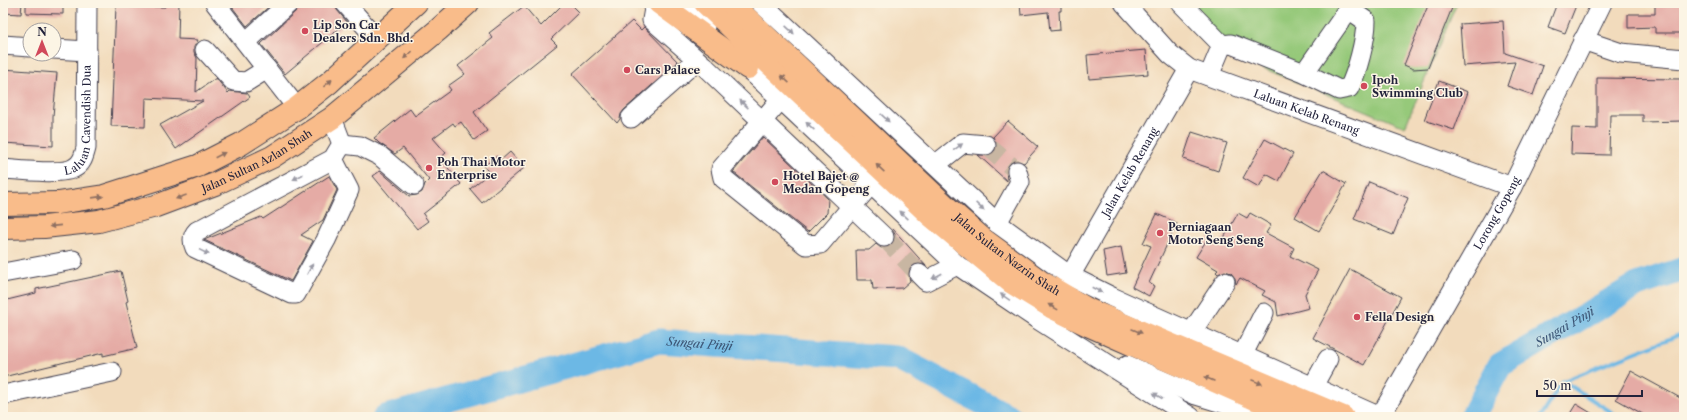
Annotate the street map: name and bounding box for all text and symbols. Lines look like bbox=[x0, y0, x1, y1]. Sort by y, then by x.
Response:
place label: Lip Son Car Dealers Sdn. Bhd. bbox=[313, 18, 413, 45]
north arrow bbox=[22, 22, 62, 62]
text: N bbox=[37, 25, 47, 39]
one-way arrow bbox=[784, 25, 795, 34]
marker: Lip Son Car Dealers Sdn. Bhd. bbox=[300, 26, 310, 36]
one-way arrow bbox=[403, 50, 414, 59]
place label: Cars Palace bbox=[635, 63, 700, 77]
street label: Laluan Cavendish Dua bbox=[63, 65, 94, 178]
marker: Cars Palace bbox=[622, 65, 632, 75]
place label: Ipoh Swimming Club bbox=[1372, 73, 1463, 100]
one-way arrow bbox=[780, 74, 790, 84]
one-way arrow bbox=[323, 79, 334, 88]
marker: Ipoh Swimming Club bbox=[1359, 81, 1369, 91]
street label: Laluan Kelab Renang bbox=[1252, 86, 1361, 138]
one-way arrow bbox=[739, 99, 749, 109]
one-way arrow bbox=[879, 114, 890, 123]
one-way arrow bbox=[805, 121, 815, 131]
street label: Jalan Kelab Renang bbox=[1098, 124, 1161, 221]
street label: Jalan Sultan Azlan Shah bbox=[198, 126, 315, 196]
one-way arrow bbox=[953, 143, 964, 151]
one-way arrow bbox=[214, 152, 226, 158]
place label: Poh Thai Motor Enterprise bbox=[437, 155, 526, 182]
marker: Poh Thai Motor Enterprise bbox=[424, 163, 434, 173]
one-way arrow bbox=[875, 164, 885, 173]
place label: Hotel Bajet @ Medan Gopeng bbox=[783, 169, 870, 196]
one-way arrow bbox=[293, 174, 304, 181]
street label: Lorong Gopeng bbox=[1470, 174, 1523, 252]
marker: Hotel Bajet @ Medan Gopeng bbox=[770, 177, 780, 187]
one-way arrow bbox=[92, 194, 104, 200]
one-way arrow bbox=[174, 194, 186, 200]
one-way arrow bbox=[975, 202, 985, 212]
street label: Jalan Sultan Nazrin Shah bbox=[950, 209, 1063, 298]
one-way arrow bbox=[899, 211, 909, 220]
place label: Perniagaan Motor Seng Seng bbox=[1168, 220, 1264, 247]
one-way arrow bbox=[49, 223, 61, 229]
marker: Perniagaan Motor Seng Seng bbox=[1155, 228, 1165, 238]
one-way arrow bbox=[198, 249, 210, 255]
one-way arrow bbox=[307, 263, 314, 275]
one-way arrow bbox=[931, 273, 943, 279]
one-way arrow bbox=[1091, 286, 1103, 293]
one-way arrow bbox=[999, 293, 1010, 301]
water label: Sungai Pinji bbox=[1531, 303, 1598, 350]
one-way arrow bbox=[1047, 304, 1059, 311]
place label: Fella Design bbox=[1365, 310, 1435, 324]
marker: Fella Design bbox=[1352, 312, 1362, 322]
one-way arrow bbox=[1132, 328, 1143, 334]
water label: Sungai Pinji bbox=[665, 333, 734, 353]
scale bar bbox=[1537, 372, 1642, 398]
one-way arrow bbox=[1202, 376, 1214, 382]
text: 50 m bbox=[1543, 378, 1572, 393]
one-way arrow bbox=[1252, 379, 1264, 385]
one-way arrow bbox=[1153, 392, 1163, 400]

